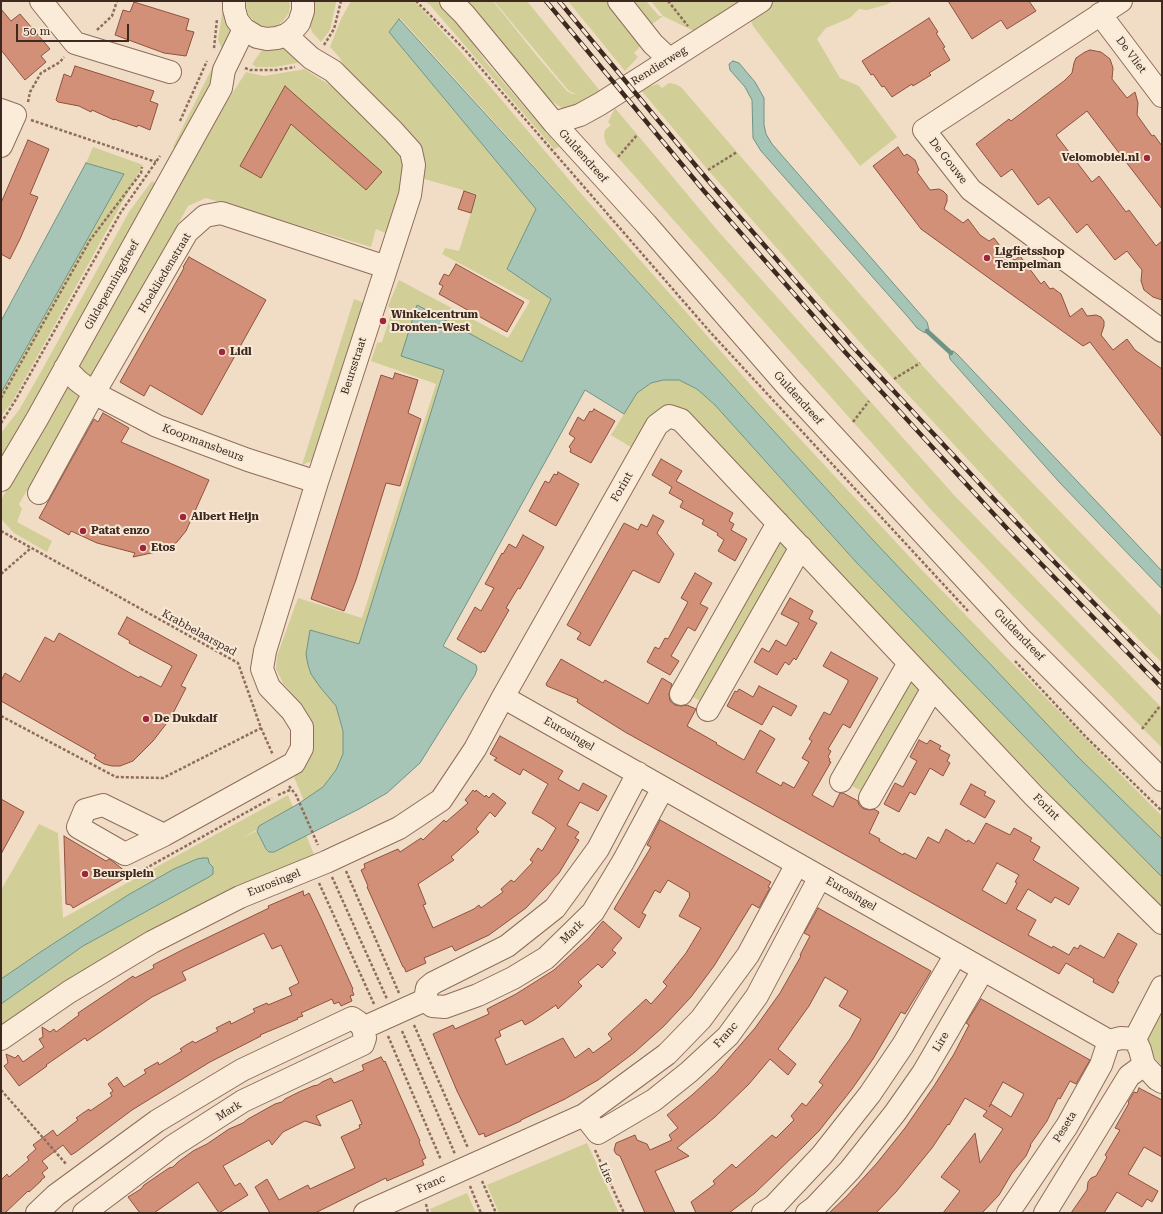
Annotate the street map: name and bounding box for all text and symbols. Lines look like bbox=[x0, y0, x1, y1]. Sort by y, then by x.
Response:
scale bar bbox=[18, 16, 131, 42]
text: 50 m bbox=[23, 24, 50, 38]
street label: De Vliet bbox=[1113, 34, 1149, 76]
street label: Rendierweg bbox=[629, 44, 689, 88]
street label: Guldendreef bbox=[556, 127, 610, 185]
street label: De Gouwe bbox=[926, 135, 970, 187]
place label: Velomobiel.nl bbox=[1062, 151, 1139, 165]
marker: Velomobiel.nl bbox=[1142, 153, 1152, 163]
street label: Hoekliedenstraat bbox=[136, 231, 194, 315]
street label: Gildepenningdreef bbox=[82, 238, 142, 332]
place label: Ligfietsshop Tempelman bbox=[995, 245, 1065, 271]
marker: Ligfietsshop Tempelman bbox=[982, 253, 992, 263]
place label: Winkelcentrum Dronten-West bbox=[391, 308, 478, 334]
marker: Winkelcentrum Dronten-West bbox=[378, 316, 388, 326]
street label: Beursstraat bbox=[339, 336, 369, 396]
place label: Lidl bbox=[230, 345, 252, 359]
marker: Lidl bbox=[217, 347, 227, 357]
street label: Guldendreef bbox=[771, 369, 825, 427]
street label: Koopmansbeurs bbox=[160, 421, 246, 465]
street label: Forint bbox=[608, 470, 636, 504]
place label: Albert Heijn bbox=[191, 510, 259, 524]
marker: Albert Heijn bbox=[178, 512, 188, 522]
place label: Patat enzo bbox=[91, 524, 150, 538]
marker: Patat enzo bbox=[78, 526, 88, 536]
place label: Etos bbox=[151, 541, 175, 555]
marker: Etos bbox=[138, 543, 148, 553]
street label: Guldendreef bbox=[991, 606, 1047, 664]
street label: Krabbelaarspad bbox=[159, 607, 239, 659]
place label: De Dukdalf bbox=[154, 712, 217, 726]
marker: De Dukdalf bbox=[141, 714, 151, 724]
street label: Eurosingel bbox=[541, 714, 597, 754]
street label: Forint bbox=[1030, 791, 1062, 823]
street label: Eurosingel bbox=[245, 866, 303, 900]
place label: Beursplein bbox=[93, 867, 154, 881]
marker: Beursplein bbox=[80, 869, 90, 879]
street label: Eurosingel bbox=[823, 874, 879, 914]
street label: Mark bbox=[557, 917, 587, 947]
street label: Franc bbox=[711, 1019, 741, 1051]
street label: Lire bbox=[930, 1030, 952, 1054]
street label: Mark bbox=[214, 1098, 244, 1124]
street label: Peseta bbox=[1050, 1109, 1080, 1145]
street label: Lire bbox=[596, 1161, 616, 1185]
street label: Franc bbox=[415, 1172, 447, 1196]

